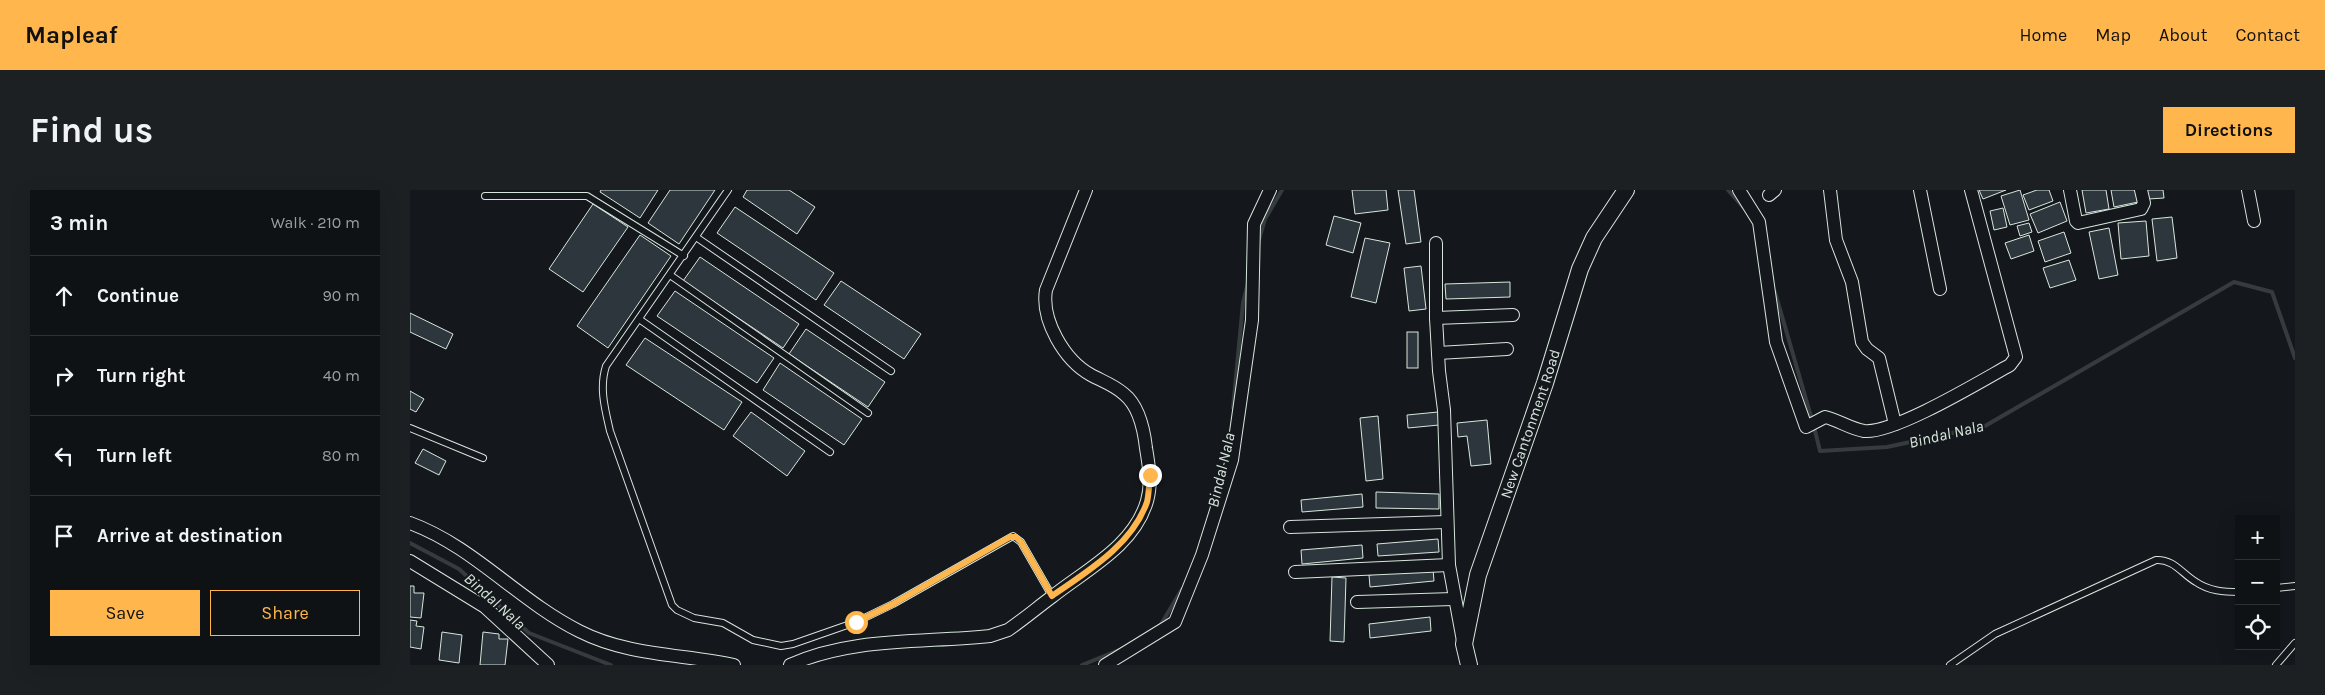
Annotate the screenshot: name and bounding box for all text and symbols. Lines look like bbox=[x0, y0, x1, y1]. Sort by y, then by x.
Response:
text: Mapleaf bbox=[25, 21, 118, 49]
text: Home bbox=[2019, 24, 2067, 46]
text: Map bbox=[2095, 24, 2131, 46]
text: About bbox=[2159, 24, 2208, 46]
text: Contact bbox=[2236, 24, 2300, 46]
button: Directions bbox=[2163, 107, 2295, 153]
text: Find us bbox=[30, 110, 153, 151]
text: 3 min bbox=[50, 211, 108, 235]
text: Walk · 210 m bbox=[271, 213, 360, 232]
icon: ahead bbox=[50, 282, 78, 310]
text: Continue bbox=[97, 285, 179, 307]
text: 90 m bbox=[322, 286, 360, 305]
street label: New Cantonment Road bbox=[1496, 347, 1564, 501]
icon: right bbox=[50, 362, 78, 390]
text: Turn right bbox=[97, 365, 186, 387]
text: 40 m bbox=[323, 366, 360, 385]
water label: Bindal Nala bbox=[1907, 416, 1985, 452]
water label: Bindal Nala bbox=[1203, 431, 1239, 509]
icon: left bbox=[50, 442, 78, 470]
text: Turn left bbox=[97, 445, 172, 467]
text: 80 m bbox=[322, 446, 360, 465]
route end bbox=[1139, 464, 1162, 487]
map controls bbox=[2235, 515, 2280, 650]
button: + bbox=[2235, 515, 2280, 560]
icon: arrive bbox=[50, 522, 78, 550]
text: Arrive at destination bbox=[97, 525, 283, 547]
button: − bbox=[2235, 560, 2280, 605]
water label: Bindal Nala bbox=[460, 568, 530, 634]
button: Save bbox=[50, 590, 200, 636]
button: Share bbox=[210, 590, 360, 636]
button: locate bbox=[2235, 605, 2280, 650]
route start bbox=[845, 611, 868, 634]

